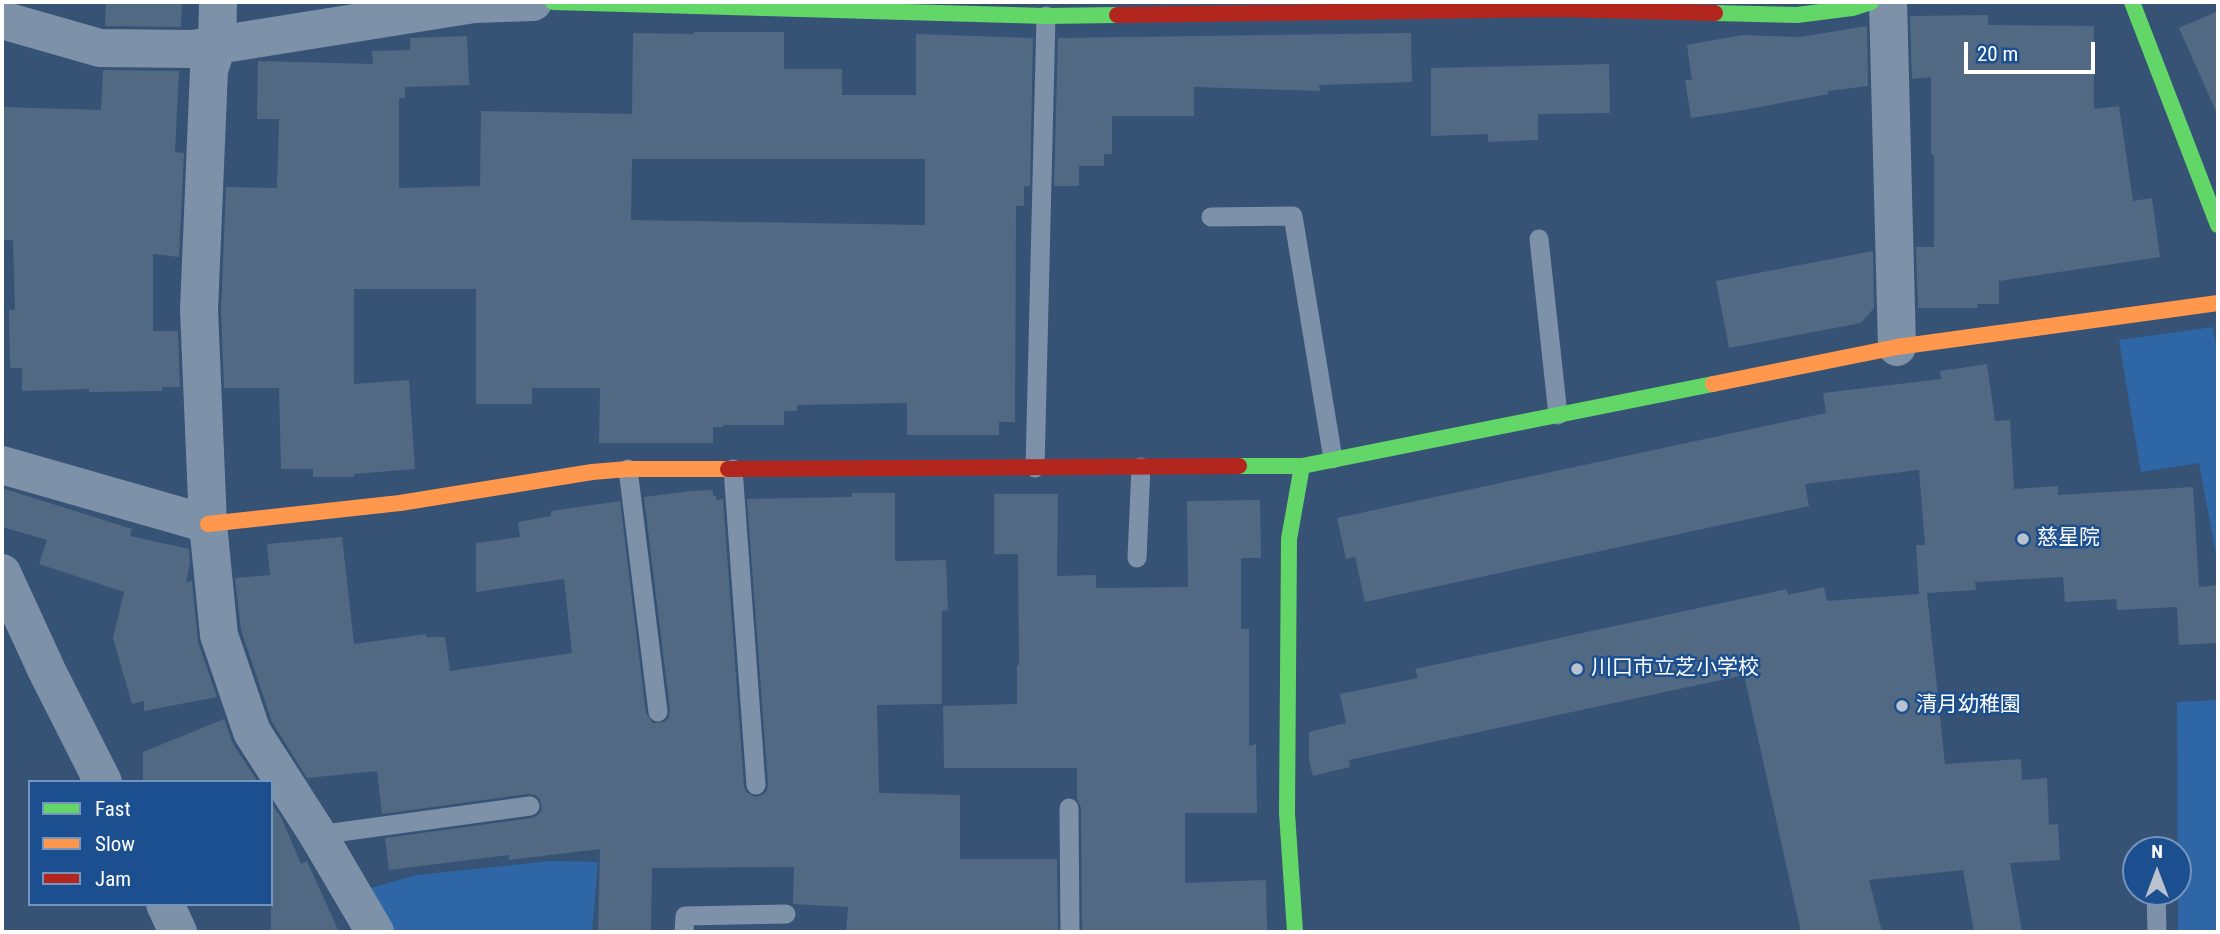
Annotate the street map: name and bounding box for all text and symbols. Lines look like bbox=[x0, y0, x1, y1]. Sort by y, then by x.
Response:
scale bar bbox=[1968, 28, 2099, 72]
text: 20 m bbox=[1977, 42, 2018, 66]
place label: 慈星院 bbox=[2037, 526, 2100, 552]
marker: 慈星院 bbox=[2015, 531, 2031, 547]
place label: 川口市立芝小学校 bbox=[1591, 656, 1759, 682]
marker: 川口市立芝小学校 bbox=[1569, 661, 1585, 677]
place label: 清月幼稚園 bbox=[1916, 693, 2021, 719]
marker: 清月幼稚園 bbox=[1894, 698, 1910, 714]
legend bbox=[28, 780, 273, 906]
text: Fast bbox=[95, 797, 131, 821]
text: Slow bbox=[95, 832, 135, 856]
north arrow bbox=[2122, 836, 2192, 906]
text: N bbox=[2151, 840, 2163, 863]
text: Jam bbox=[95, 867, 131, 891]

